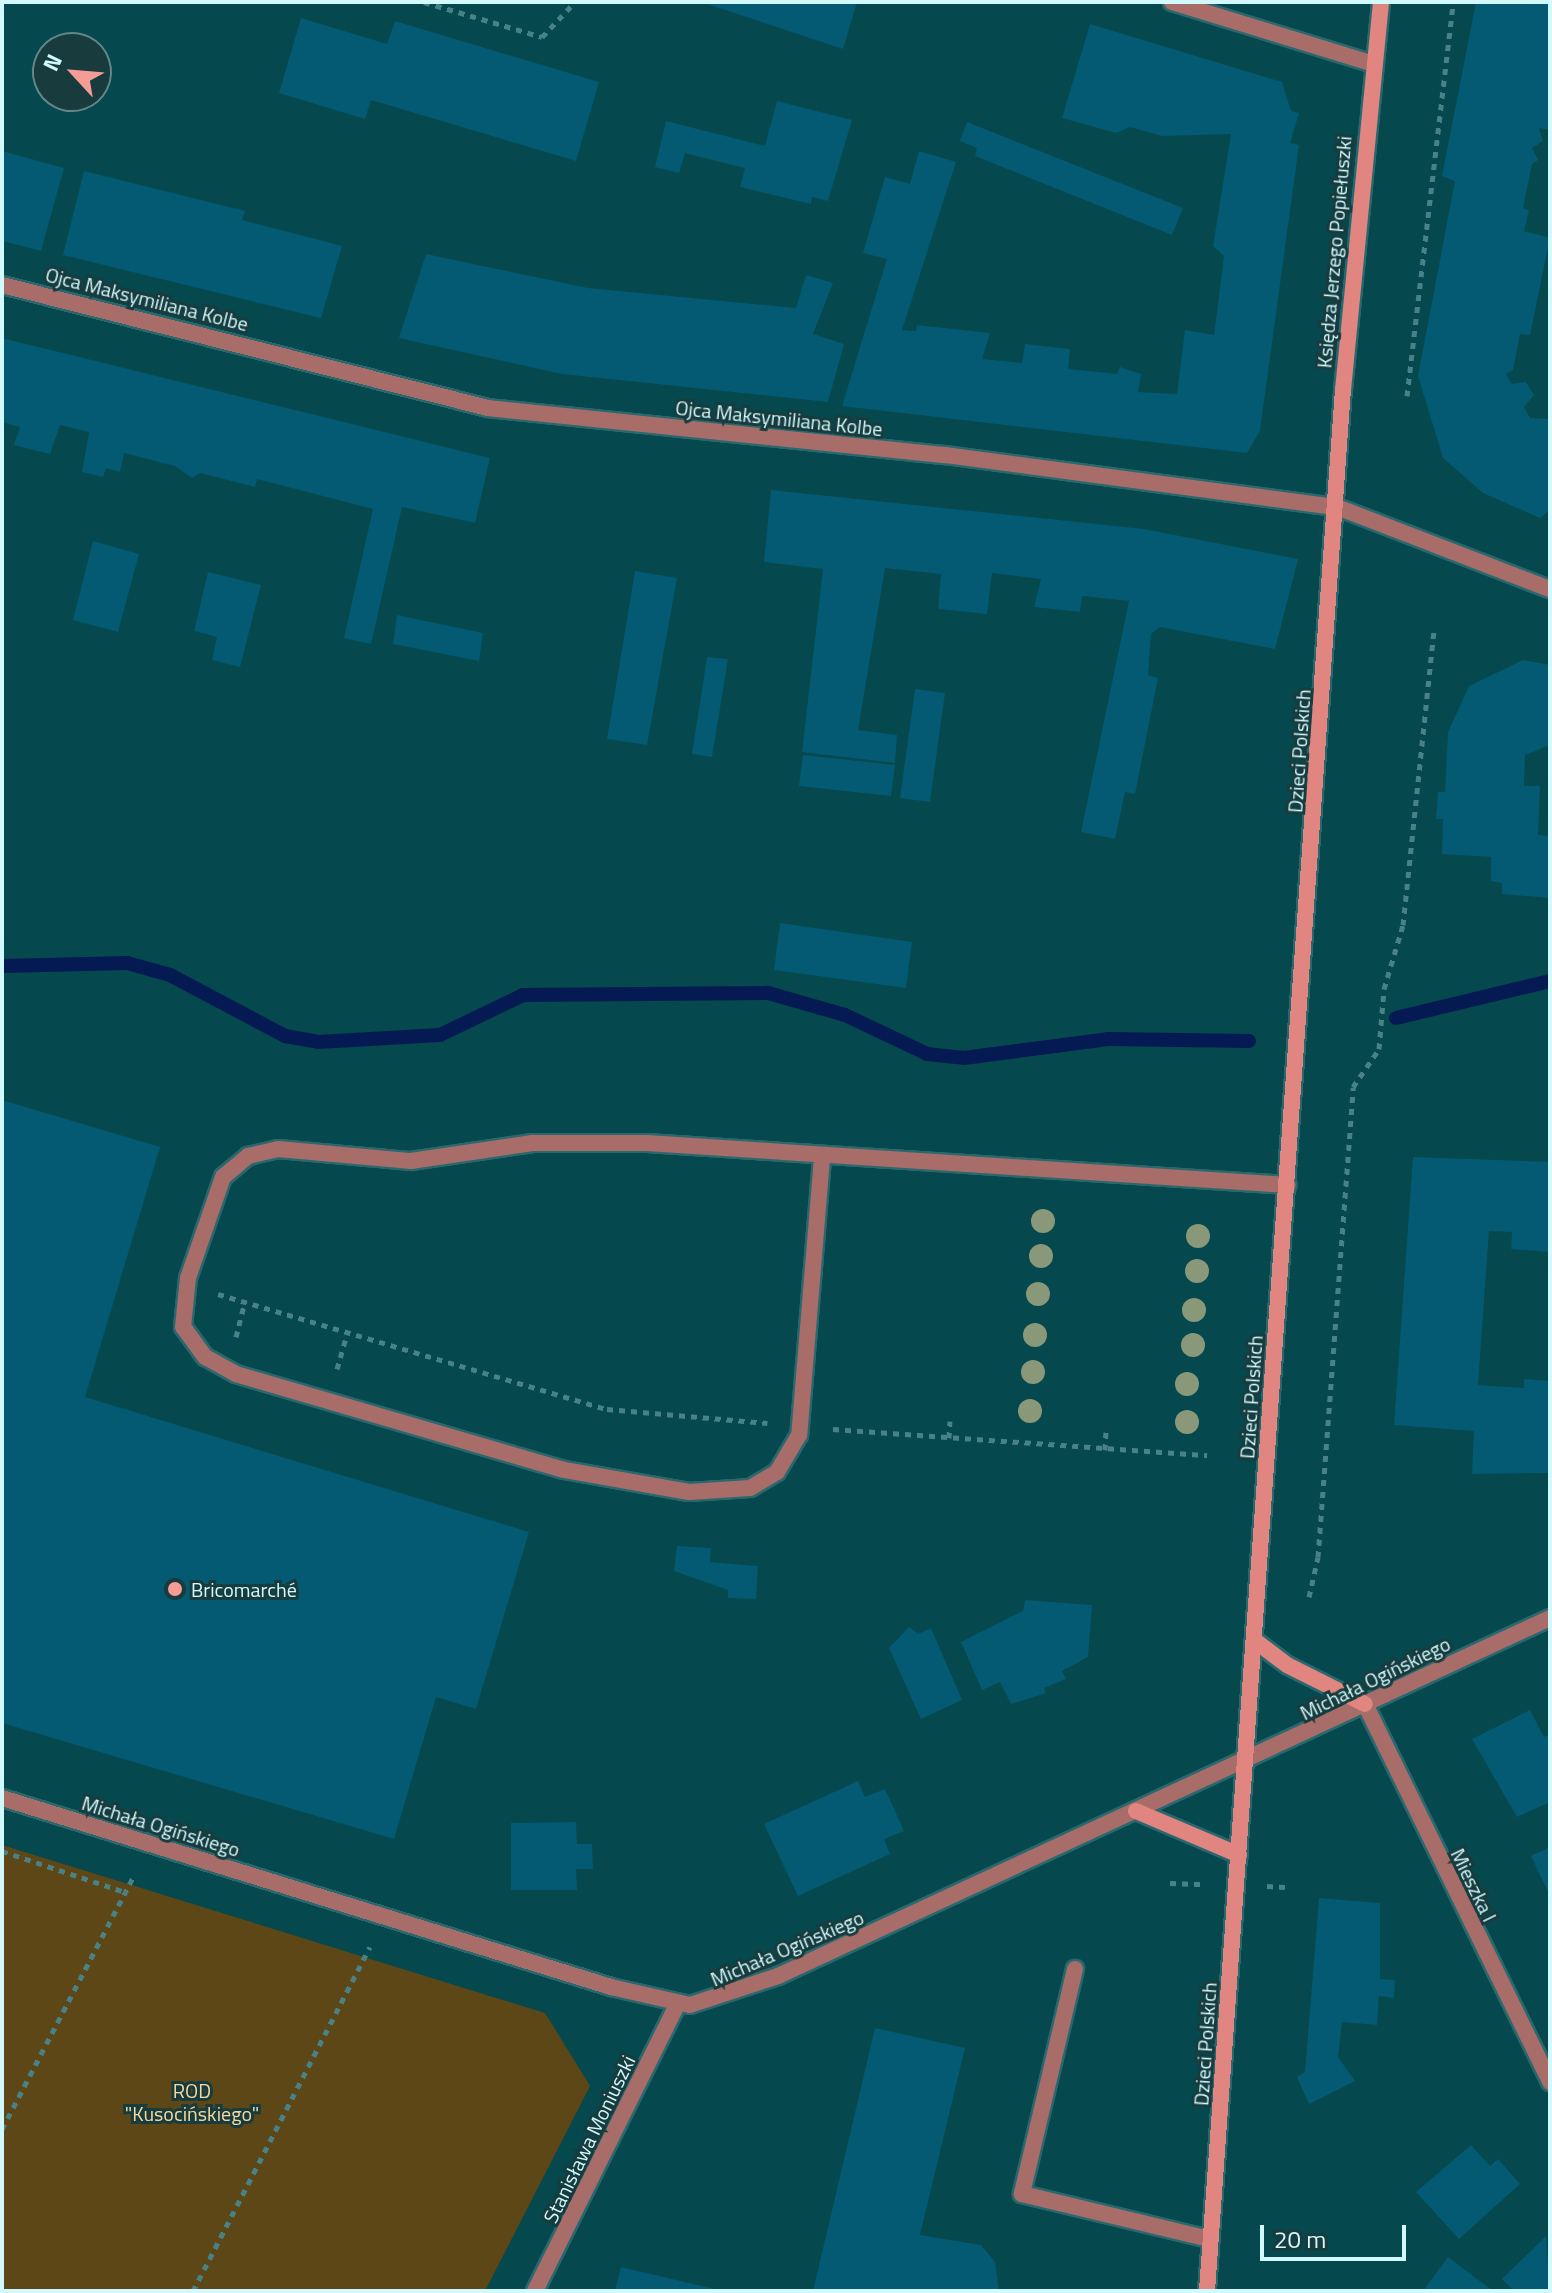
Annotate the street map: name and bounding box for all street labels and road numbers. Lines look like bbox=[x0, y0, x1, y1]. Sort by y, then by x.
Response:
street label: Księdza Jerzego Popiełuszki bbox=[1312, 135, 1356, 369]
street label: Ojca Maksymiliana Kolbe bbox=[43, 262, 251, 336]
street label: Ojca Maksymiliana Kolbe bbox=[674, 395, 884, 441]
street label: Dzieci Polskich bbox=[1283, 688, 1315, 814]
street label: Dzieci Polskich bbox=[1235, 1334, 1267, 1460]
street label: Michała Ogińskiego bbox=[1296, 1631, 1454, 1725]
street label: Michała Ogińskiego bbox=[79, 1791, 243, 1861]
street label: Mieszka I bbox=[1446, 1844, 1502, 1926]
street label: Michała Ogińskiego bbox=[707, 1905, 867, 1991]
street label: Dzieci Polskich bbox=[1189, 1981, 1221, 2107]
street label: Stanisława Moniuszki bbox=[538, 2051, 640, 2227]

